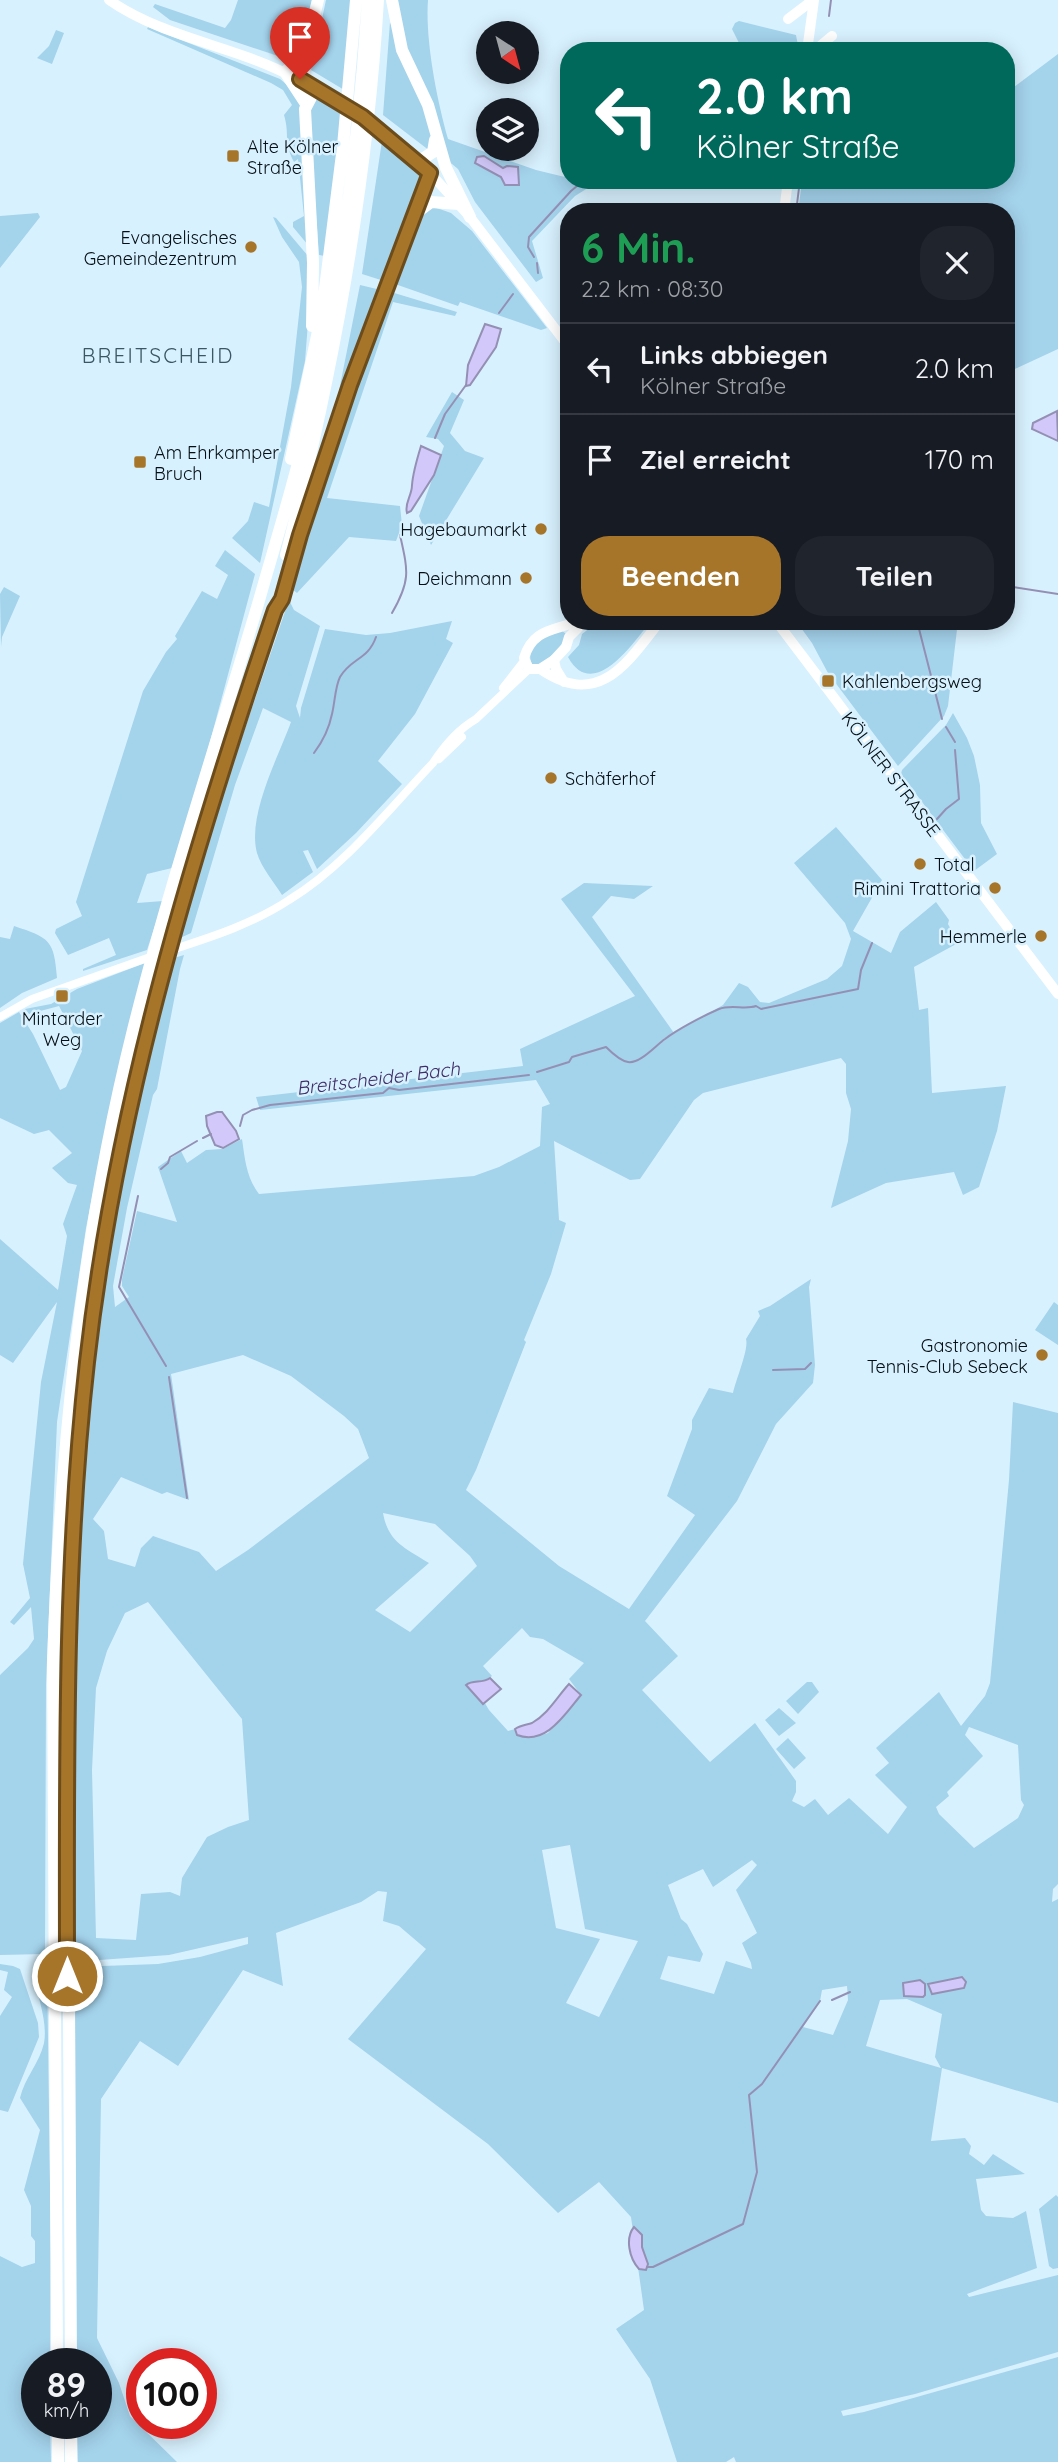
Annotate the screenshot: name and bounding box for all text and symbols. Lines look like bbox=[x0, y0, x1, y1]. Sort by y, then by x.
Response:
pin bbox=[270, 7, 330, 79]
icon: arrive bbox=[281, 18, 319, 56]
north arrow bbox=[476, 21, 539, 84]
map controls bbox=[476, 21, 539, 161]
text: 2.0 km bbox=[696, 65, 853, 126]
icon: left bbox=[581, 70, 672, 161]
button: layers bbox=[476, 98, 539, 161]
text: Kölner Straße bbox=[696, 126, 900, 166]
place label: Alte Kölner Straße bbox=[247, 135, 339, 179]
marker: Alte Kölner Straße bbox=[225, 148, 241, 164]
text: 6 Min. bbox=[581, 221, 696, 274]
place label: Evangelisches Gemeindezentrum bbox=[84, 226, 237, 270]
button: close bbox=[920, 226, 994, 300]
marker: Evangelisches Gemeindezentrum bbox=[243, 239, 259, 255]
text: 2.2 km · 08:30 bbox=[581, 274, 723, 303]
text: Links abbiegen bbox=[640, 338, 828, 371]
district label: BREITSCHEID bbox=[82, 342, 234, 368]
icon: left bbox=[581, 350, 619, 388]
text: 2.0 km bbox=[915, 352, 994, 385]
text: Kölner Straße bbox=[640, 371, 786, 400]
place label: Am Ehrkamper Bruch bbox=[154, 441, 279, 485]
icon: arrive bbox=[581, 441, 619, 479]
text: Ziel erreicht bbox=[640, 443, 791, 476]
text: 170 m bbox=[925, 443, 994, 476]
marker: Am Ehrkamper Bruch bbox=[132, 454, 148, 470]
place label: Hagebaumarkt bbox=[400, 518, 527, 541]
marker: Hagebaumarkt bbox=[533, 521, 549, 537]
button: Beenden bbox=[581, 536, 781, 616]
button: Teilen bbox=[795, 536, 994, 616]
place label: Deichmann bbox=[417, 567, 512, 590]
marker: Deichmann bbox=[518, 570, 534, 586]
place label: Kahlenbergsweg bbox=[842, 670, 982, 693]
marker: Kahlenbergsweg bbox=[820, 673, 836, 689]
street label: KÖLNER STRASSE bbox=[836, 707, 946, 841]
place label: Schäferhof bbox=[565, 767, 657, 790]
marker: Schäferhof bbox=[543, 770, 559, 786]
place label: Total bbox=[934, 853, 975, 876]
marker: Total bbox=[912, 856, 928, 872]
place label: Rimini Trattoria bbox=[854, 877, 981, 900]
marker: Rimini Trattoria bbox=[987, 880, 1003, 896]
place label: Hemmerle bbox=[940, 925, 1027, 948]
marker: Hemmerle bbox=[1033, 928, 1049, 944]
marker: Mintarder Weg bbox=[54, 988, 70, 1004]
place label: Mintarder Weg bbox=[22, 1007, 102, 1051]
water label: Breitscheider Bach bbox=[295, 1056, 462, 1100]
place label: Gastronomie Tennis-Club Sebeck bbox=[867, 1334, 1028, 1378]
marker: Gastronomie Tennis-Club Sebeck bbox=[1034, 1347, 1050, 1363]
position arrow bbox=[30, 1939, 104, 2013]
speed limit sign: 100 bbox=[126, 2348, 217, 2439]
text: 89 bbox=[47, 2362, 86, 2406]
text: km/h bbox=[44, 2399, 89, 2422]

